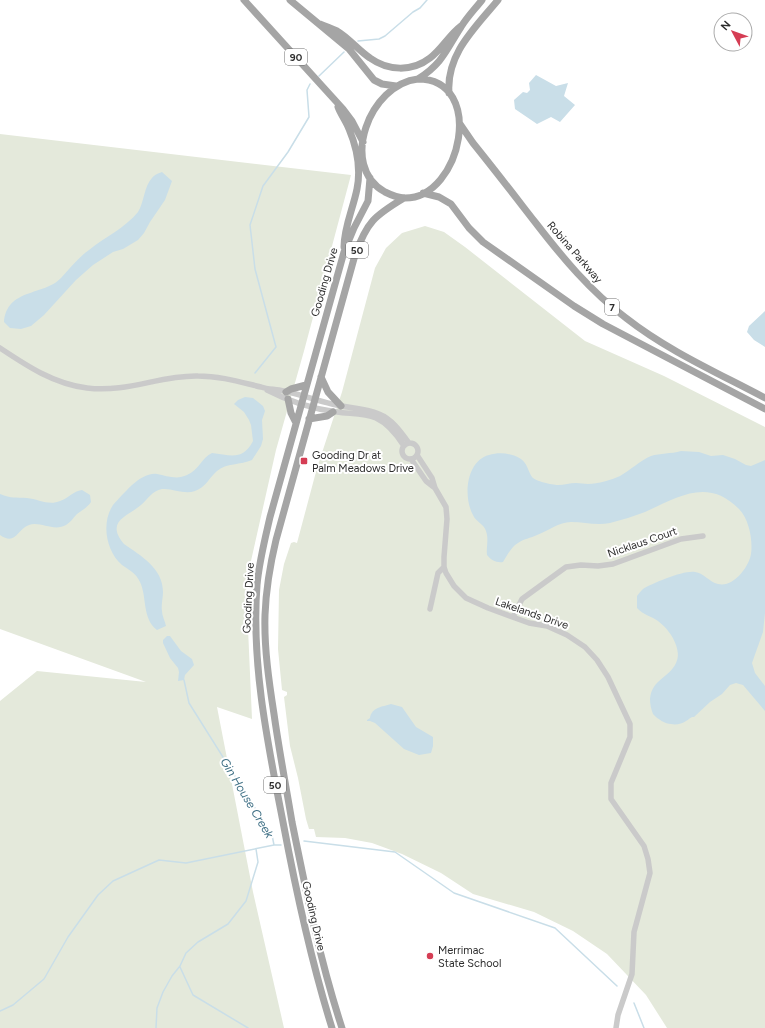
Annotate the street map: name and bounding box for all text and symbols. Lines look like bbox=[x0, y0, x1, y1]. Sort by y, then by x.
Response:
north arrow bbox=[713, 12, 753, 52]
text: N bbox=[718, 18, 734, 33]
road number: 90 bbox=[285, 49, 307, 65]
street label: Robina Parkway bbox=[544, 219, 605, 286]
road number: 50 bbox=[346, 242, 368, 258]
street label: Gooding Drive bbox=[308, 246, 340, 318]
road number: 7 bbox=[605, 299, 619, 315]
place label: Gooding Dr at Palm Meadows Drive bbox=[312, 449, 414, 475]
marker: Gooding Dr at Palm Meadows Drive bbox=[299, 456, 309, 466]
street label: Nicklaus Court bbox=[606, 524, 679, 560]
street label: Gooding Drive bbox=[240, 562, 257, 634]
street label: Lakelands Drive bbox=[494, 595, 570, 632]
water label: Gin House Creek bbox=[218, 755, 277, 842]
road number: 50 bbox=[264, 777, 286, 793]
street label: Gooding Drive bbox=[299, 880, 328, 952]
place label: Merrimac State School bbox=[438, 944, 501, 970]
marker: Merrimac State School bbox=[425, 951, 435, 961]

